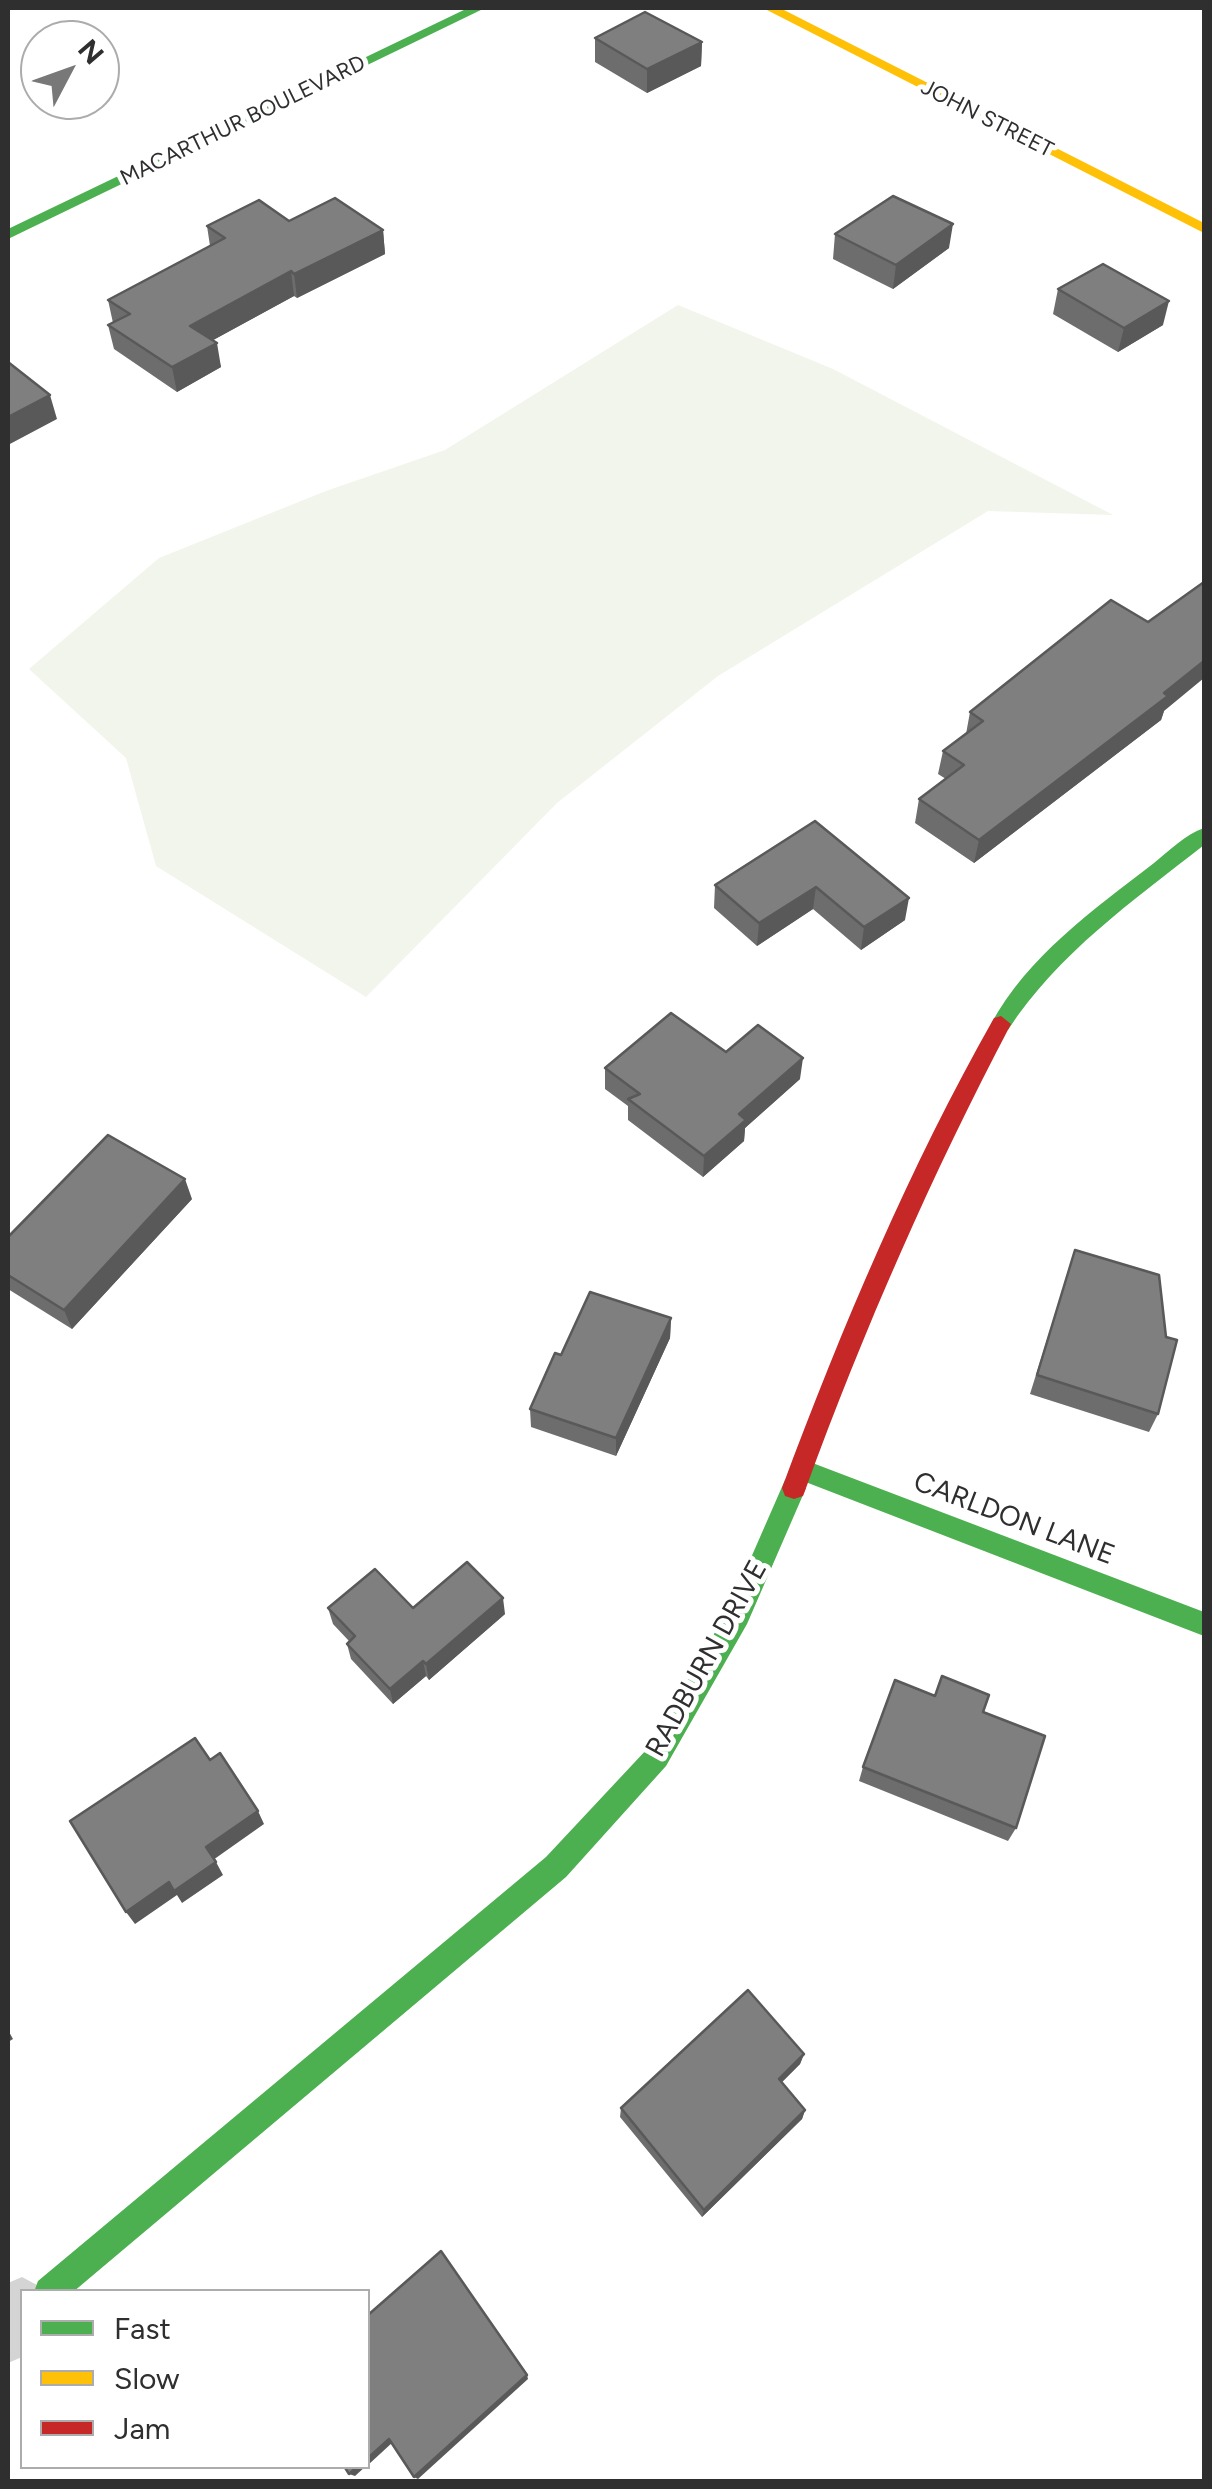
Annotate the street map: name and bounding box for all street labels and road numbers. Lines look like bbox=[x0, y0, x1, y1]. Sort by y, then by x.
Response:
street label: MACARTHUR BOULEVARD bbox=[116, 50, 370, 192]
street label: JOHN STREET bbox=[916, 74, 1058, 164]
street label: CARLDON LANE bbox=[909, 1465, 1119, 1573]
street label: RADBURN DRIVE bbox=[639, 1555, 775, 1763]

